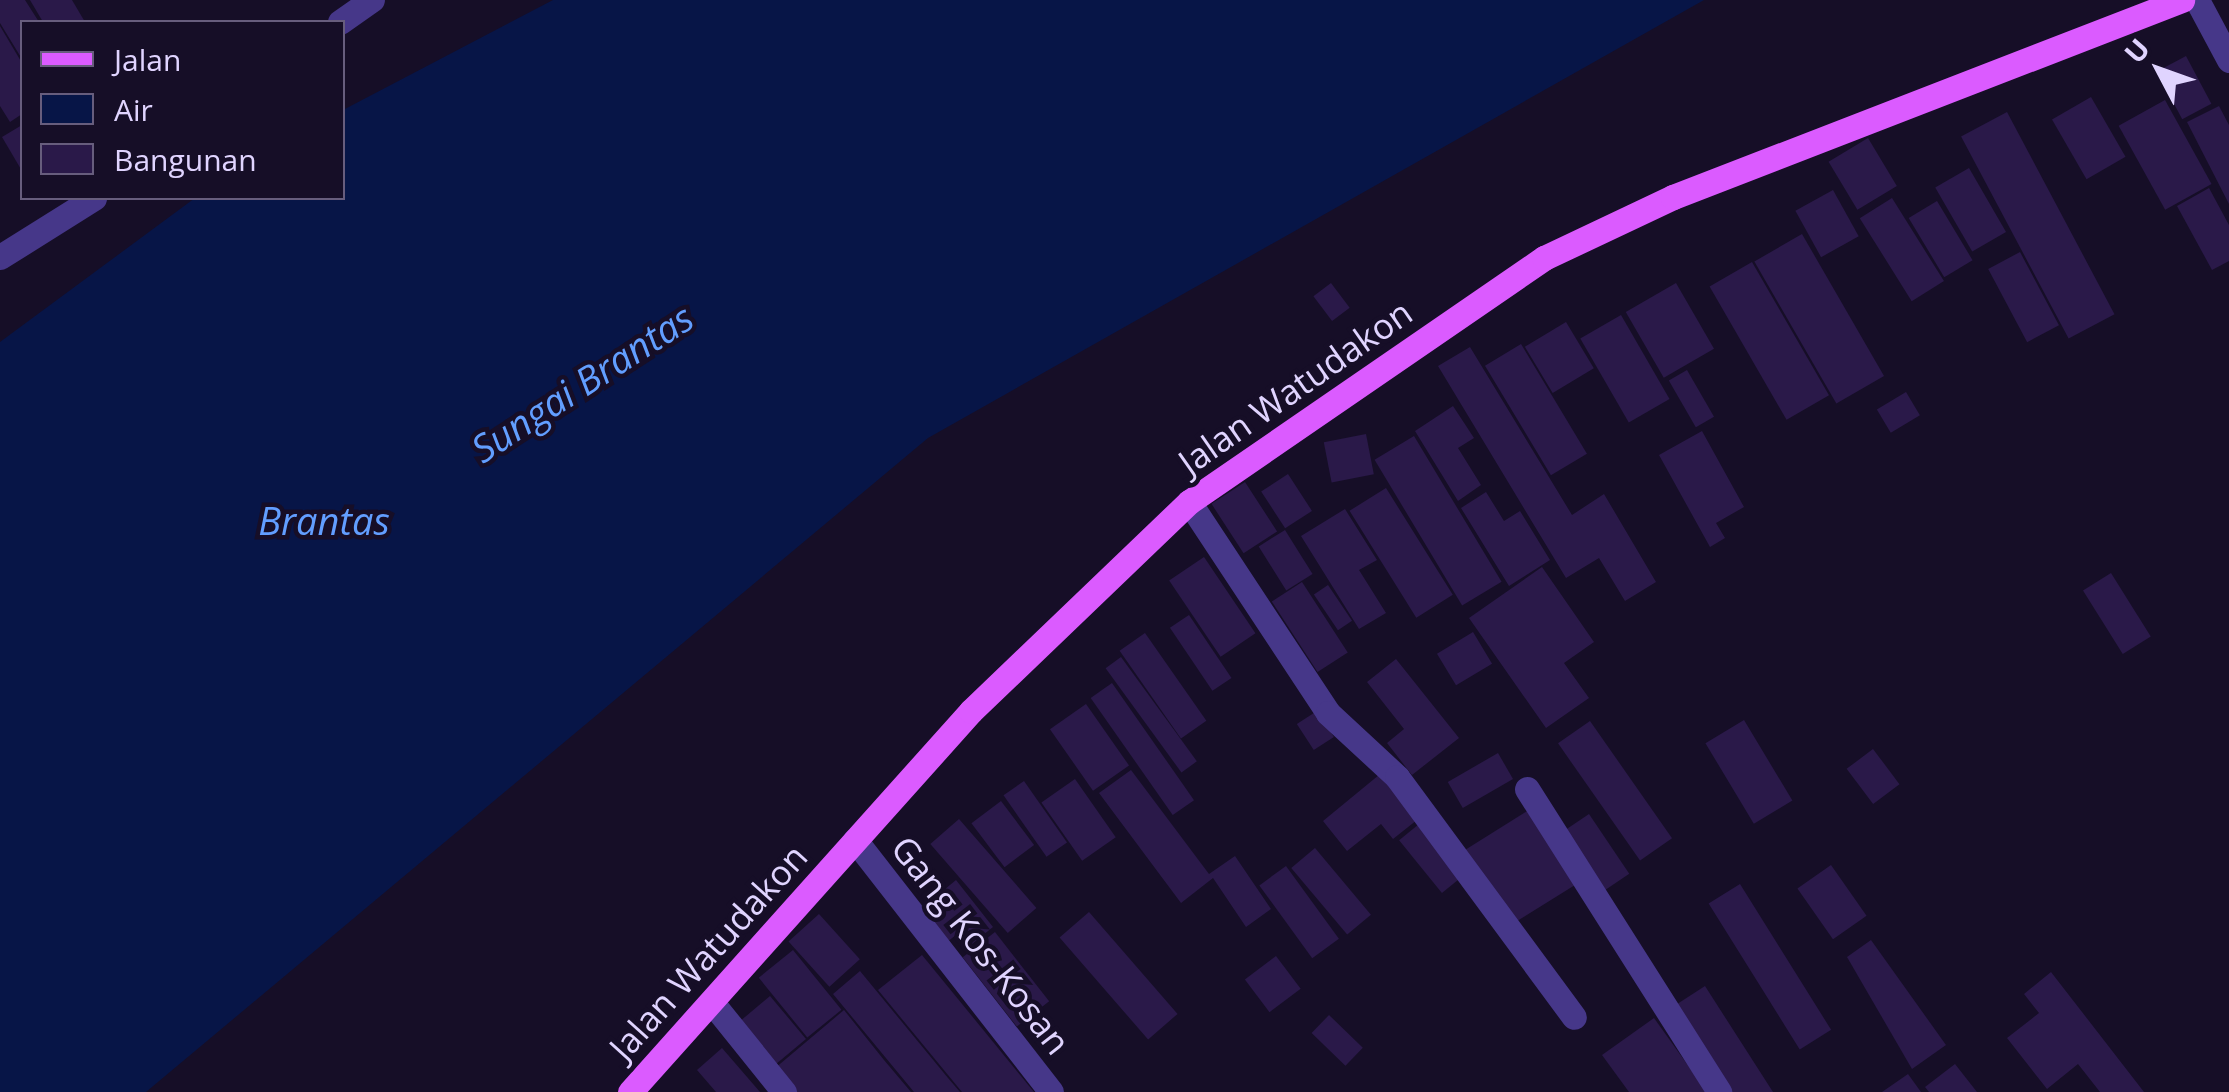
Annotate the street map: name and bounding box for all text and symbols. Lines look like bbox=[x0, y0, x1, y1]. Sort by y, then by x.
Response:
legend bbox=[20, 20, 345, 200]
north arrow bbox=[2109, 20, 2209, 120]
text: U bbox=[2115, 30, 2158, 71]
text: Jalan bbox=[114, 39, 181, 80]
text: Air bbox=[114, 89, 153, 130]
text: Bangunan bbox=[114, 139, 257, 180]
street label: Jalan Watudakon bbox=[1170, 291, 1420, 483]
water label: Sungai Brantas bbox=[463, 294, 701, 472]
water label: Brantas bbox=[258, 498, 390, 544]
street label: Gang Kos-Kosan bbox=[883, 828, 1079, 1062]
street label: Jalan Watudakon bbox=[600, 836, 816, 1068]

